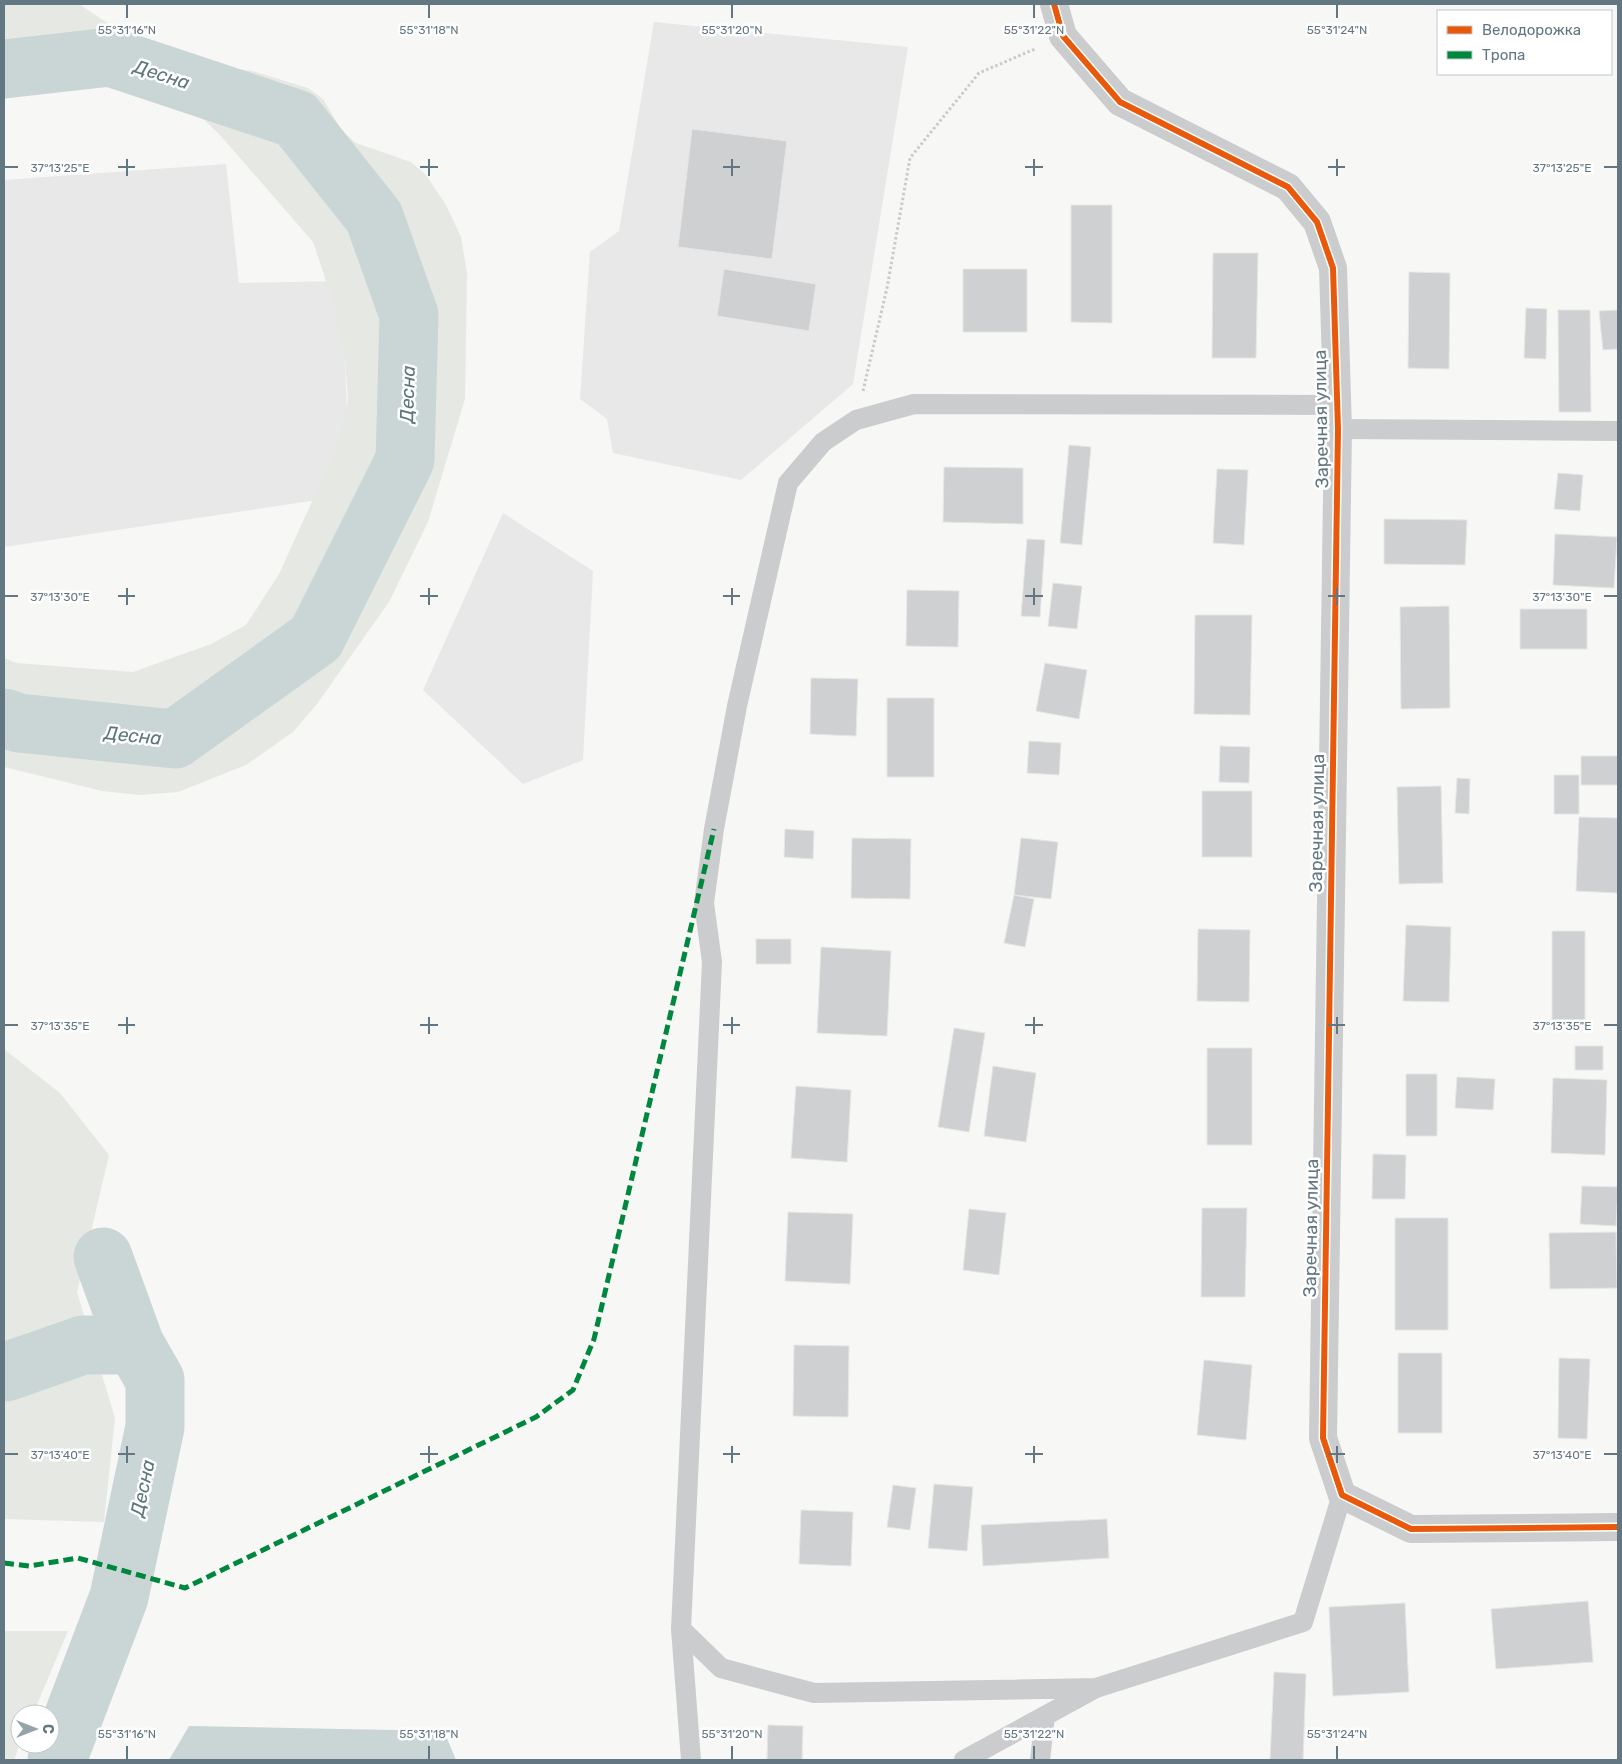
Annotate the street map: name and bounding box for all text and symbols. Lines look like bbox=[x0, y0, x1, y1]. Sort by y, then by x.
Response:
legend bbox=[1437, 10, 1612, 75]
text: Велодорожка bbox=[1482, 21, 1581, 39]
text: 55°31'16"N bbox=[98, 23, 156, 37]
text: 55°31'18"N bbox=[399, 23, 459, 37]
text: 55°31'20"N bbox=[701, 23, 763, 37]
text: 55°31'22"N bbox=[1004, 23, 1064, 37]
text: 55°31'24"N bbox=[1307, 23, 1367, 37]
text: Тропа bbox=[1482, 46, 1525, 64]
water label: Десна bbox=[129, 54, 193, 94]
text: 37°13'25"E bbox=[31, 161, 89, 175]
text: 37°13'25"E bbox=[1533, 161, 1591, 175]
street label: Заречная улица bbox=[1309, 349, 1333, 489]
water label: Десна bbox=[395, 365, 420, 425]
text: 37°13'30"E bbox=[30, 590, 90, 604]
text: 37°13'30"E bbox=[1532, 590, 1592, 604]
water label: Десна bbox=[101, 721, 163, 750]
street label: Заречная улица bbox=[1305, 753, 1329, 893]
text: 37°13'35"E bbox=[30, 1019, 90, 1033]
text: 37°13'35"E bbox=[1532, 1019, 1592, 1033]
street label: Заречная улица bbox=[1299, 1158, 1323, 1298]
text: 37°13'40"E bbox=[30, 1448, 90, 1462]
text: 37°13'40"E bbox=[1532, 1448, 1592, 1462]
water label: Десна bbox=[125, 1458, 160, 1520]
north arrow bbox=[10, 1704, 60, 1754]
text: С bbox=[39, 1724, 56, 1734]
text: 55°31'16"N bbox=[98, 1727, 156, 1741]
text: 55°31'18"N bbox=[399, 1727, 459, 1741]
text: 55°31'20"N bbox=[701, 1727, 763, 1741]
text: 55°31'22"N bbox=[1004, 1727, 1064, 1741]
text: 55°31'24"N bbox=[1307, 1727, 1367, 1741]

